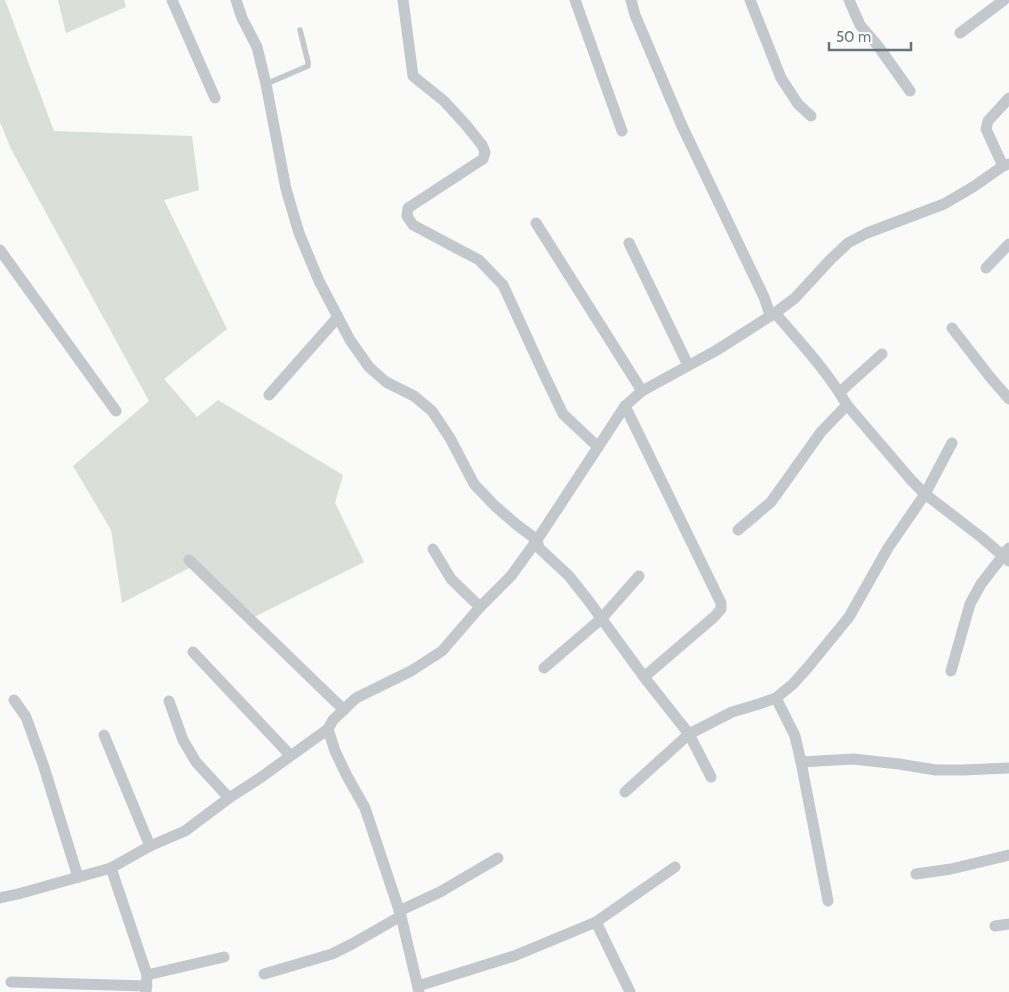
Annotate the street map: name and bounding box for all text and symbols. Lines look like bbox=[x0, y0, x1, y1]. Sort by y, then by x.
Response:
scale bar bbox=[829, 20, 912, 52]
text: 50 m bbox=[836, 28, 871, 46]

